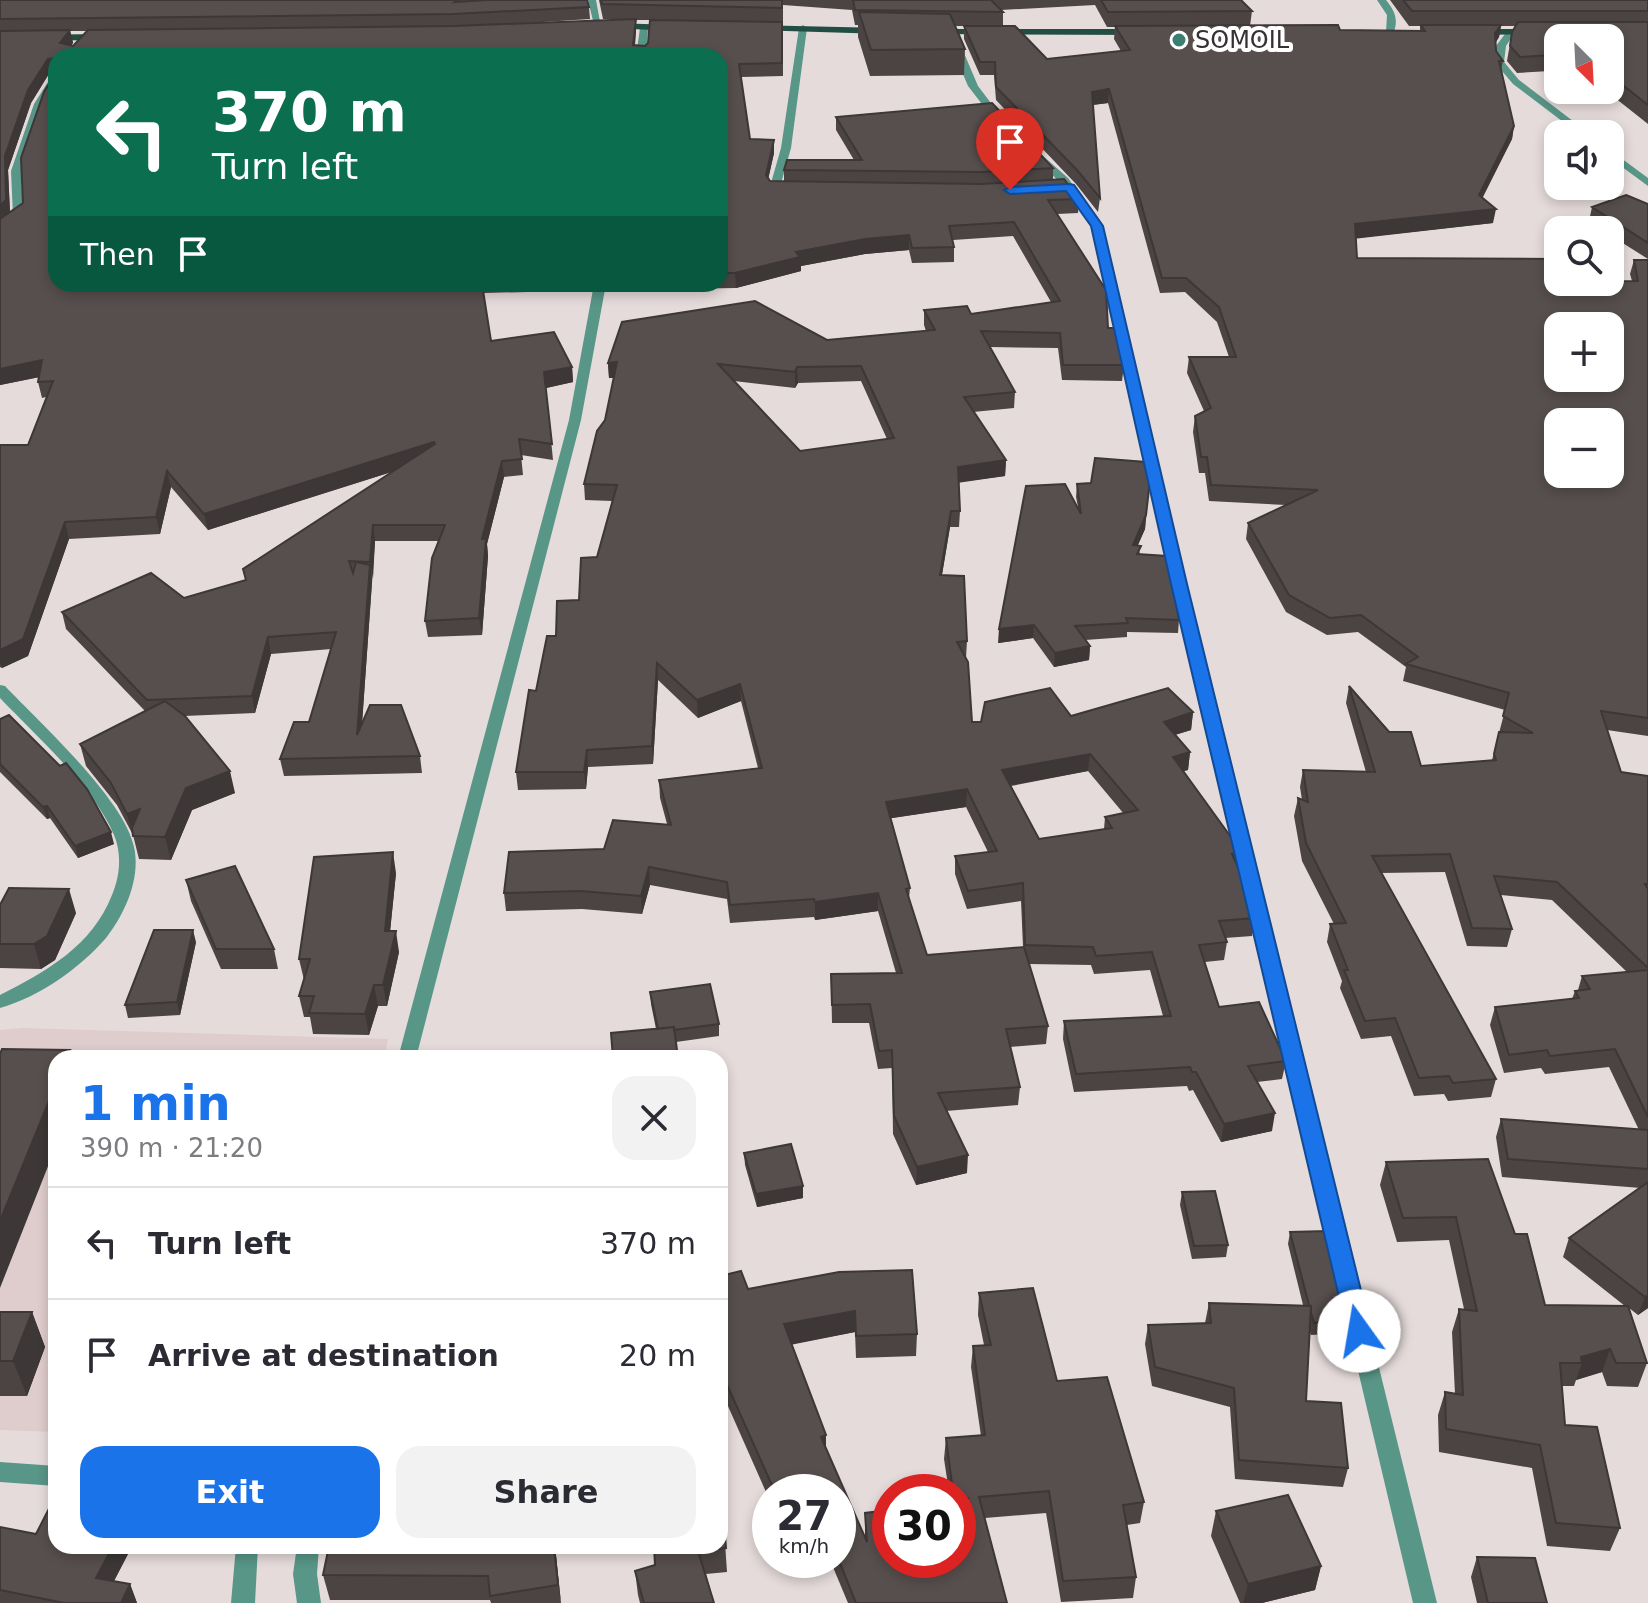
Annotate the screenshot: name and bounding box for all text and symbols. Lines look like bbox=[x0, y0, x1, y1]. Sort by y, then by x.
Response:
north arrow bbox=[1544, 24, 1624, 104]
map controls bbox=[1544, 24, 1624, 488]
place label: SOMOIL bbox=[1195, 26, 1290, 54]
marker: SOMOIL bbox=[1170, 31, 1188, 49]
text: 370 m bbox=[212, 79, 407, 144]
icon: left bbox=[80, 80, 184, 184]
pin bbox=[976, 108, 1044, 190]
icon: arrive bbox=[988, 120, 1032, 164]
button: sound bbox=[1544, 120, 1624, 200]
text: Turn left bbox=[212, 146, 358, 187]
button: search bbox=[1544, 216, 1624, 296]
icon: arrive bbox=[171, 232, 215, 276]
text: Then bbox=[80, 237, 155, 272]
button: + bbox=[1544, 312, 1624, 392]
button: − bbox=[1544, 408, 1624, 488]
text: 1 min bbox=[80, 1075, 231, 1131]
button: close bbox=[612, 1076, 696, 1160]
text: 390 m · 21:20 bbox=[80, 1133, 263, 1163]
icon: left bbox=[80, 1221, 124, 1265]
text: Turn left bbox=[148, 1226, 291, 1261]
text: 370 m bbox=[600, 1226, 696, 1261]
position arrow bbox=[1317, 1289, 1401, 1373]
icon: arrive bbox=[80, 1333, 124, 1377]
text: Arrive at destination bbox=[148, 1338, 499, 1373]
text: 20 m bbox=[619, 1338, 696, 1373]
button: Exit bbox=[80, 1446, 380, 1538]
button: Share bbox=[396, 1446, 696, 1538]
speed limit sign: 30 bbox=[872, 1474, 976, 1578]
text: 27 bbox=[776, 1493, 832, 1539]
text: km/h bbox=[779, 1534, 829, 1558]

